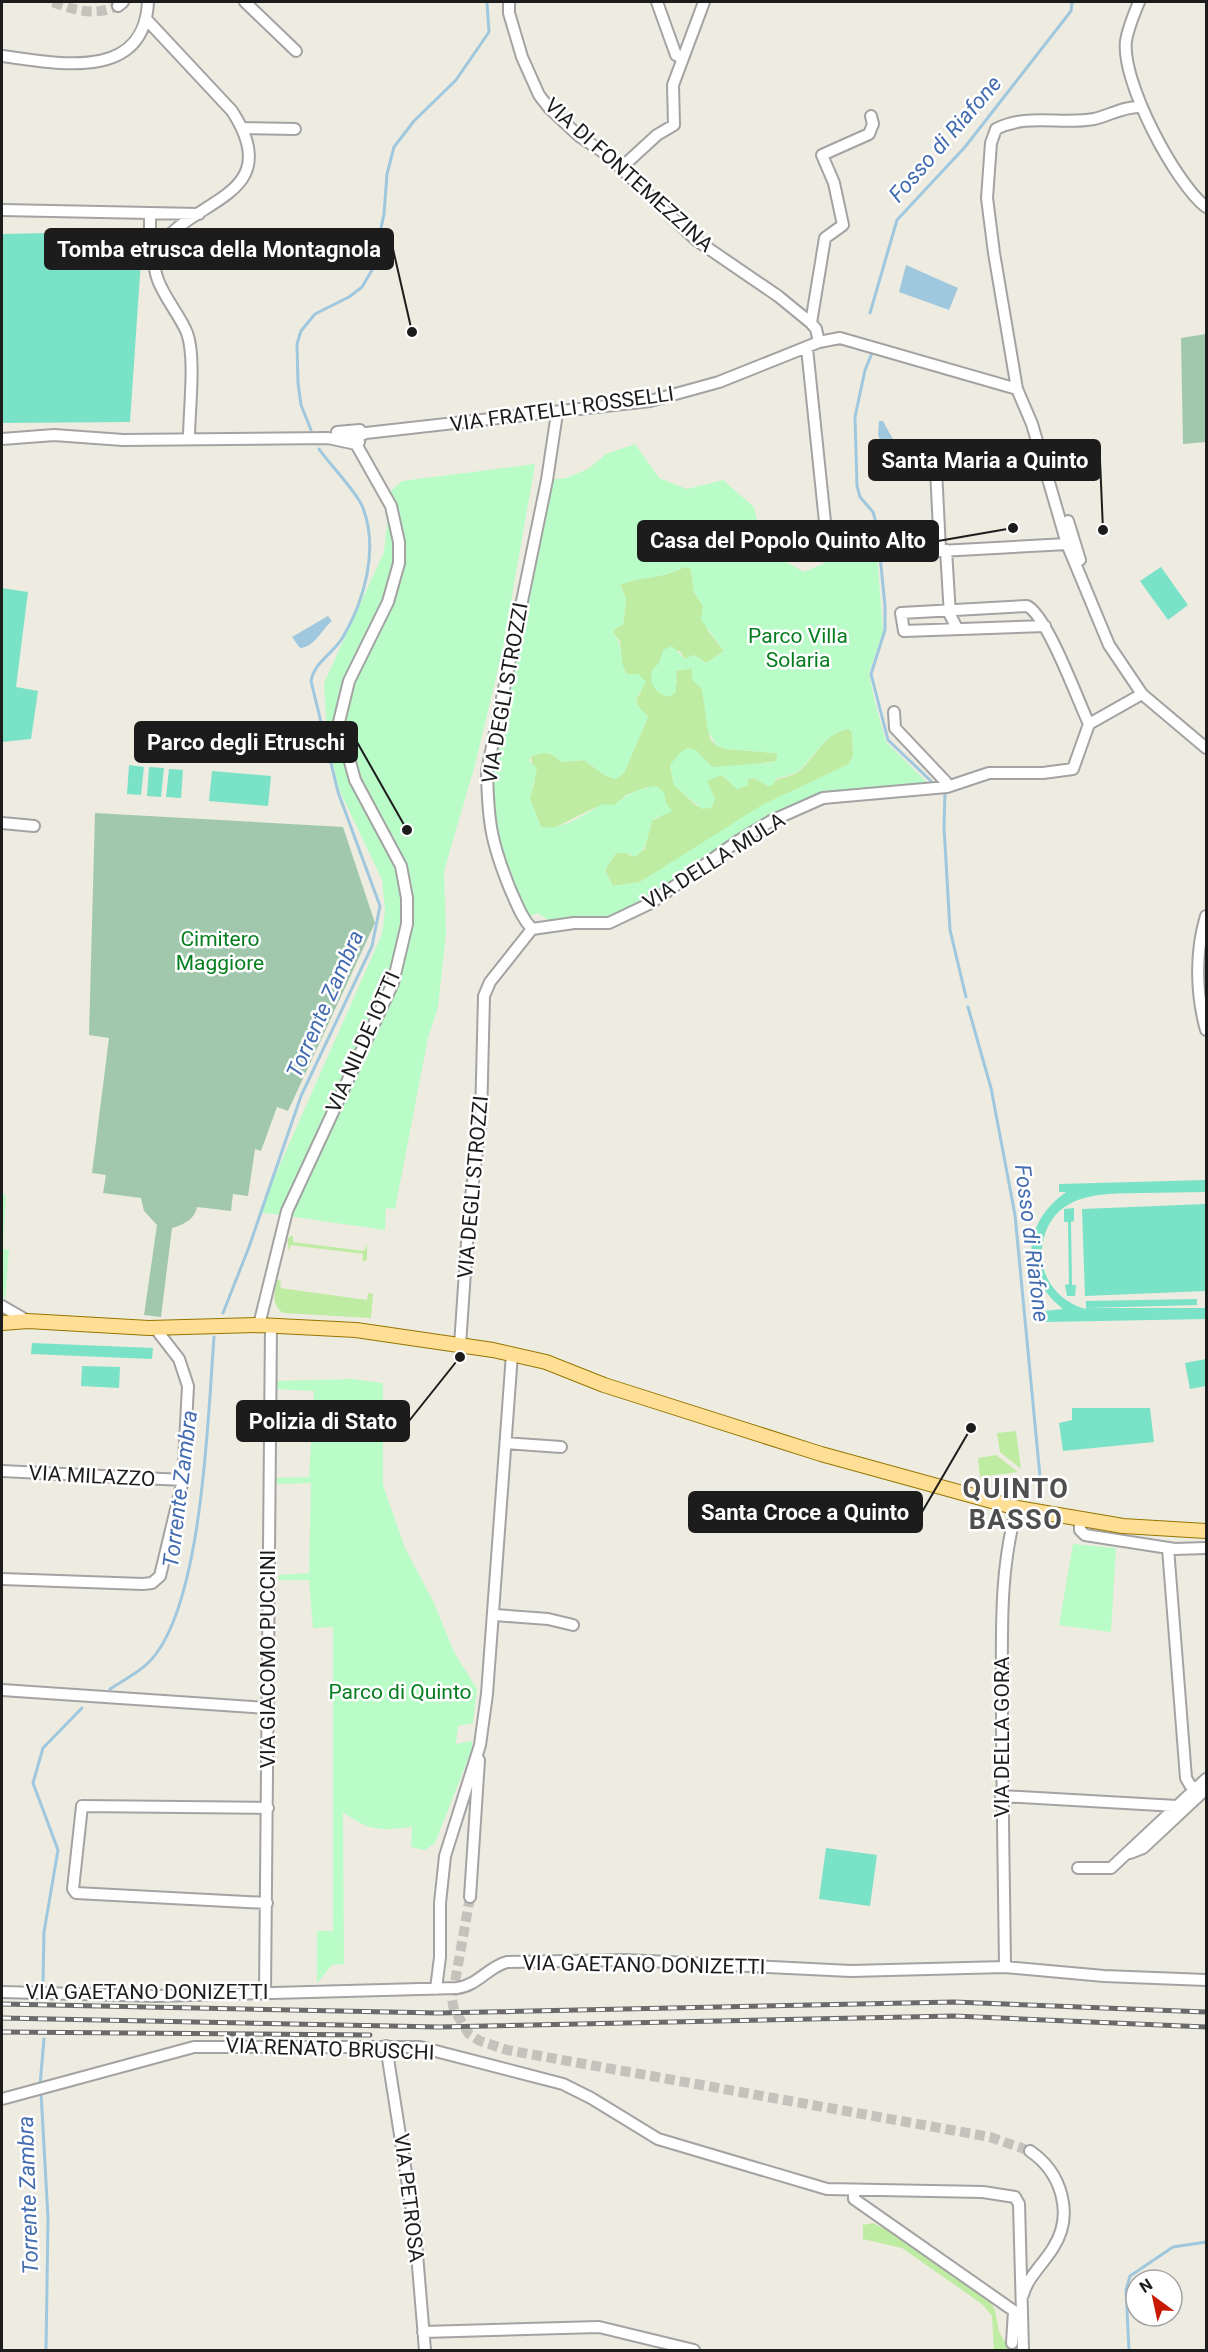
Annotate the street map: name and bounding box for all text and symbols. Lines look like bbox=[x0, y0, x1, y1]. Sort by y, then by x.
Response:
water label: Fosso di Riafone bbox=[884, 71, 1006, 207]
street label: VIA DI FONTEMEZZINA bbox=[540, 93, 718, 257]
callout: Tomba etrusca della Montagnola bbox=[45, 229, 393, 269]
text: Tomba etrusca della Montagnola bbox=[57, 237, 381, 262]
street label: VIA FRATELLI ROSSELLI bbox=[449, 381, 675, 437]
callout: Santa Maria a Quinto bbox=[869, 440, 1100, 480]
text: Santa Maria a Quinto bbox=[882, 448, 1088, 473]
callout: Casa del Popolo Quinto Alto bbox=[638, 521, 938, 561]
text: Casa del Popolo Quinto Alto bbox=[650, 528, 926, 553]
street label: VIA DEGLI STROZZI bbox=[477, 601, 533, 785]
park label: Parco Villa Solaria bbox=[748, 624, 848, 672]
callout: Parco degli Etruschi bbox=[135, 722, 357, 762]
text: Parco degli Etruschi bbox=[147, 730, 345, 755]
street label: VIA DELLA MULA bbox=[639, 808, 790, 914]
park label: Cimitero Maggiore bbox=[176, 927, 264, 975]
water label: Torrente Zambra bbox=[281, 927, 369, 1081]
street label: VIA NILDE IOTTI bbox=[321, 968, 405, 1116]
street label: VIA DEGLI STROZZI bbox=[453, 1095, 493, 1279]
water label: Fosso di Riafone bbox=[1010, 1163, 1054, 1323]
callout: Polizia di Stato bbox=[237, 1401, 409, 1441]
water label: Torrente Zambra bbox=[158, 1409, 202, 1569]
text: Polizia di Stato bbox=[249, 1409, 397, 1434]
street label: VIA MILAZZO bbox=[28, 1461, 156, 1491]
district label: QUINTO BASSO bbox=[963, 1473, 1069, 1536]
callout: Santa Croce a Quinto bbox=[689, 1492, 922, 1532]
text: Santa Croce a Quinto bbox=[701, 1500, 909, 1525]
street label: VIA GIACOMO PUCCINI bbox=[256, 1550, 280, 1768]
street label: VIA DELLA GORA bbox=[990, 1656, 1014, 1818]
park label: Parco di Quinto bbox=[328, 1680, 472, 1704]
street label: VIA GAETANO DONIZETTI bbox=[522, 1951, 766, 1979]
street label: VIA GAETANO DONIZETTI bbox=[26, 1980, 268, 2004]
street label: VIA RENATO BRUSCHI bbox=[225, 2033, 435, 2065]
water label: Torrente Zambra bbox=[13, 2115, 43, 2275]
street label: VIA PETROSA bbox=[389, 2132, 429, 2264]
north arrow bbox=[1124, 2268, 1184, 2328]
text: N bbox=[1136, 2275, 1156, 2297]

